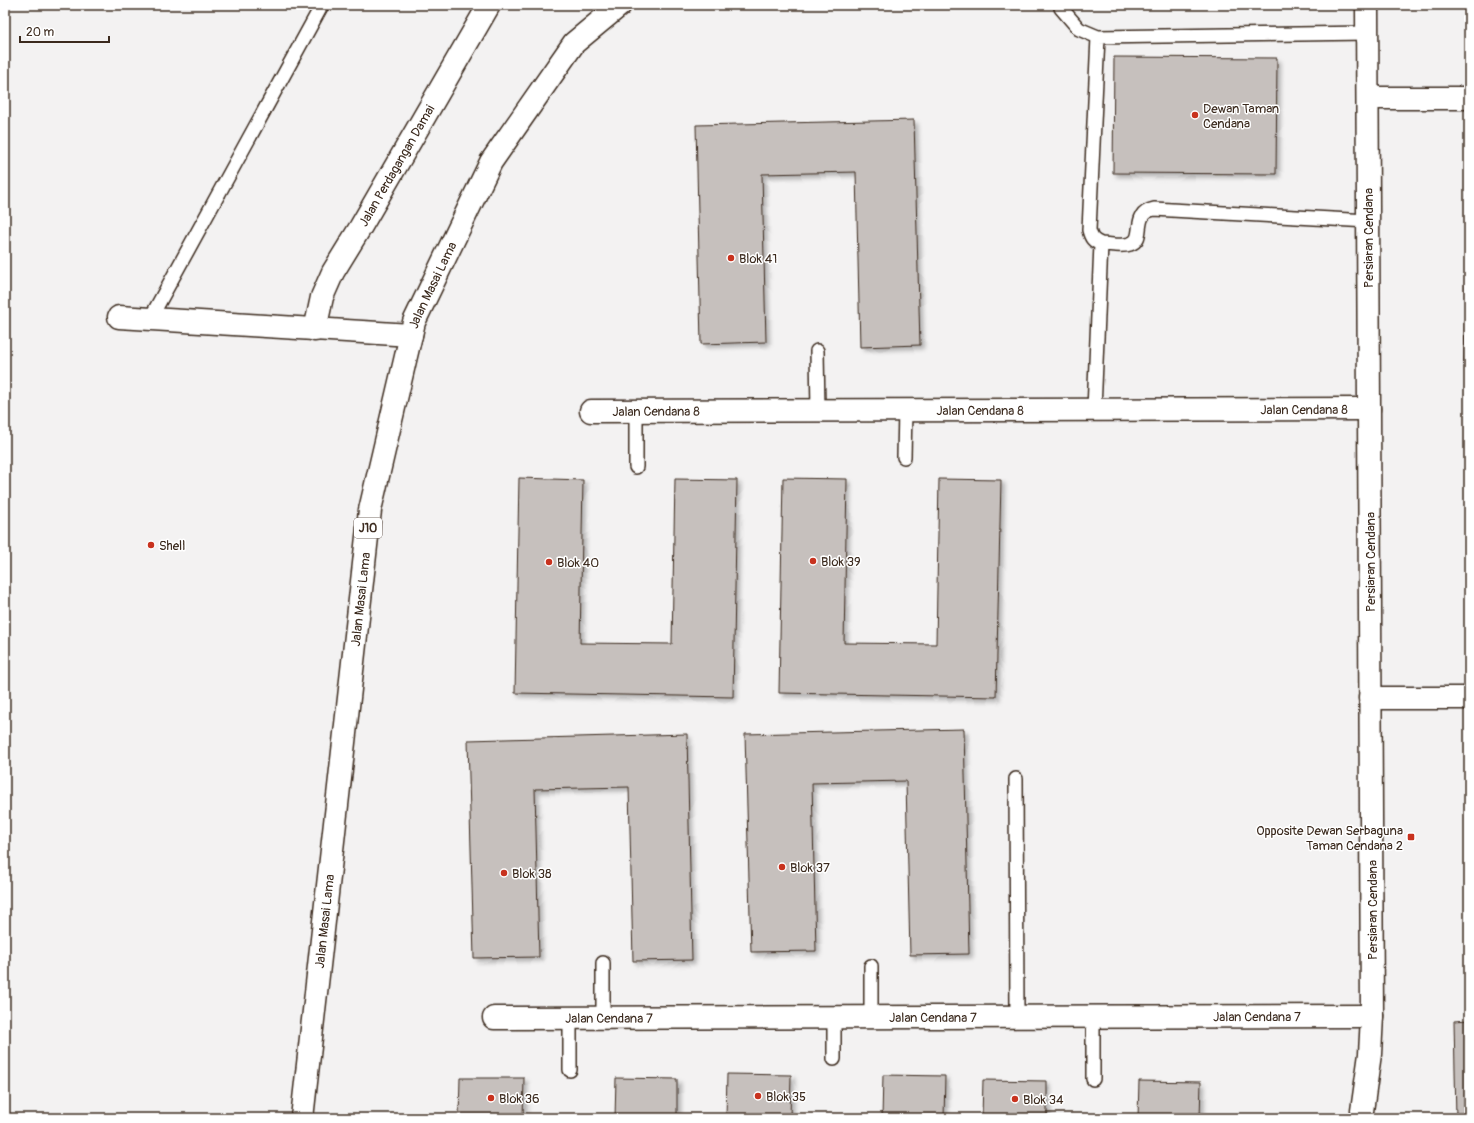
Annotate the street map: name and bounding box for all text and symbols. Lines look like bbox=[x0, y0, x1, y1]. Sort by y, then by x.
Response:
scale bar bbox=[20, 18, 109, 44]
text: 20 m bbox=[26, 25, 55, 40]
place label: Dewan Taman Cendana bbox=[1203, 101, 1279, 132]
street label: Jalan Perdagangan Damai bbox=[356, 102, 438, 230]
marker: Dewan Taman Cendana bbox=[1190, 110, 1200, 120]
street label: Persiaran Cendana bbox=[1361, 188, 1377, 288]
street label: Jalan Masai Lama bbox=[406, 239, 460, 330]
place label: Blok 41 bbox=[739, 251, 777, 267]
marker: Blok 41 bbox=[726, 253, 736, 263]
street label: Jalan Cendana 8 bbox=[1260, 402, 1348, 418]
street label: Jalan Cendana 8 bbox=[936, 403, 1024, 419]
street label: Jalan Cendana 8 bbox=[612, 404, 700, 420]
street label: Persiaran Cendana bbox=[1363, 512, 1379, 612]
road number: J10 bbox=[354, 518, 382, 538]
place label: Shell bbox=[159, 538, 185, 554]
marker: Shell bbox=[146, 540, 156, 550]
street label: Jalan Masai Lama bbox=[348, 551, 374, 647]
place label: Blok 39 bbox=[821, 554, 861, 570]
place label: Blok 40 bbox=[557, 555, 599, 571]
marker: Blok 39 bbox=[808, 556, 818, 566]
marker: Blok 40 bbox=[544, 557, 554, 567]
place label: Opposite Dewan Serbaguna Taman Cendana 2 bbox=[1256, 823, 1403, 854]
marker: Opposite Dewan Serbaguna Taman Cendana 2 bbox=[1406, 832, 1416, 842]
place label: Blok 37 bbox=[790, 860, 830, 876]
street label: Persiaran Cendana bbox=[1365, 860, 1381, 960]
marker: Blok 37 bbox=[777, 862, 787, 872]
place label: Blok 38 bbox=[512, 866, 552, 882]
marker: Blok 38 bbox=[499, 868, 509, 878]
street label: Jalan Masai Lama bbox=[312, 873, 338, 969]
street label: Jalan Cendana 7 bbox=[1213, 1009, 1301, 1025]
street label: Jalan Cendana 7 bbox=[889, 1010, 977, 1026]
street label: Jalan Cendana 7 bbox=[565, 1011, 653, 1027]
place label: Blok 35 bbox=[766, 1089, 806, 1105]
place label: Blok 36 bbox=[499, 1091, 540, 1107]
marker: Blok 35 bbox=[753, 1091, 763, 1101]
place label: Blok 34 bbox=[1023, 1092, 1064, 1108]
marker: Blok 36 bbox=[486, 1093, 496, 1103]
marker: Blok 34 bbox=[1010, 1094, 1020, 1104]

